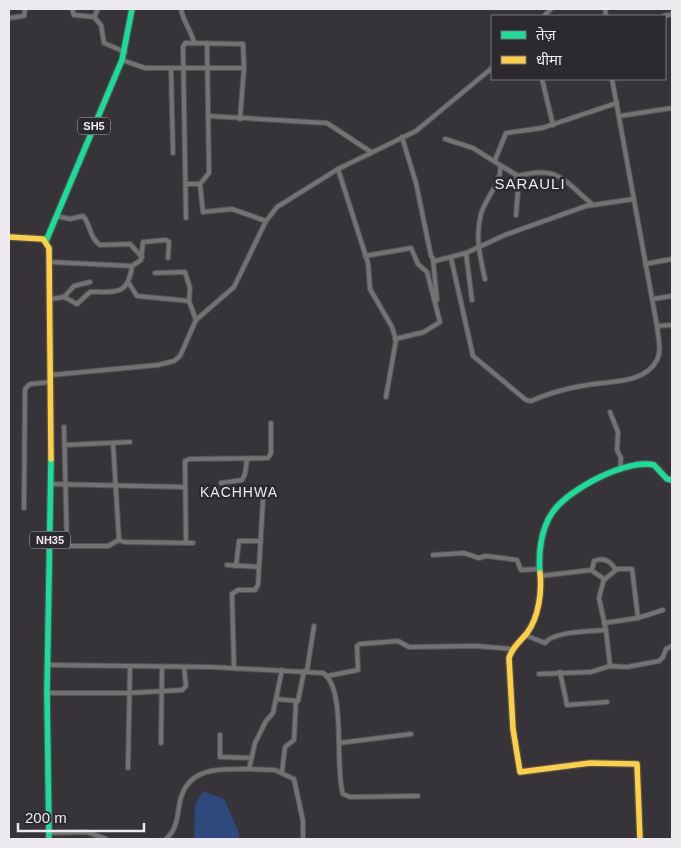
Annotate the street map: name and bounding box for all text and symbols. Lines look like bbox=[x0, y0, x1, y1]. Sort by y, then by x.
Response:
legend bbox=[491, 15, 666, 80]
text: तेज़ bbox=[536, 26, 557, 43]
text: धीमा bbox=[536, 51, 563, 68]
road number: SH5 bbox=[78, 118, 110, 134]
district label: SARAULI bbox=[494, 175, 566, 192]
district label: KACHHWA bbox=[200, 484, 278, 500]
road number: NH35 bbox=[30, 532, 70, 548]
scale bar bbox=[18, 800, 144, 832]
text: 200 m bbox=[25, 809, 67, 826]

